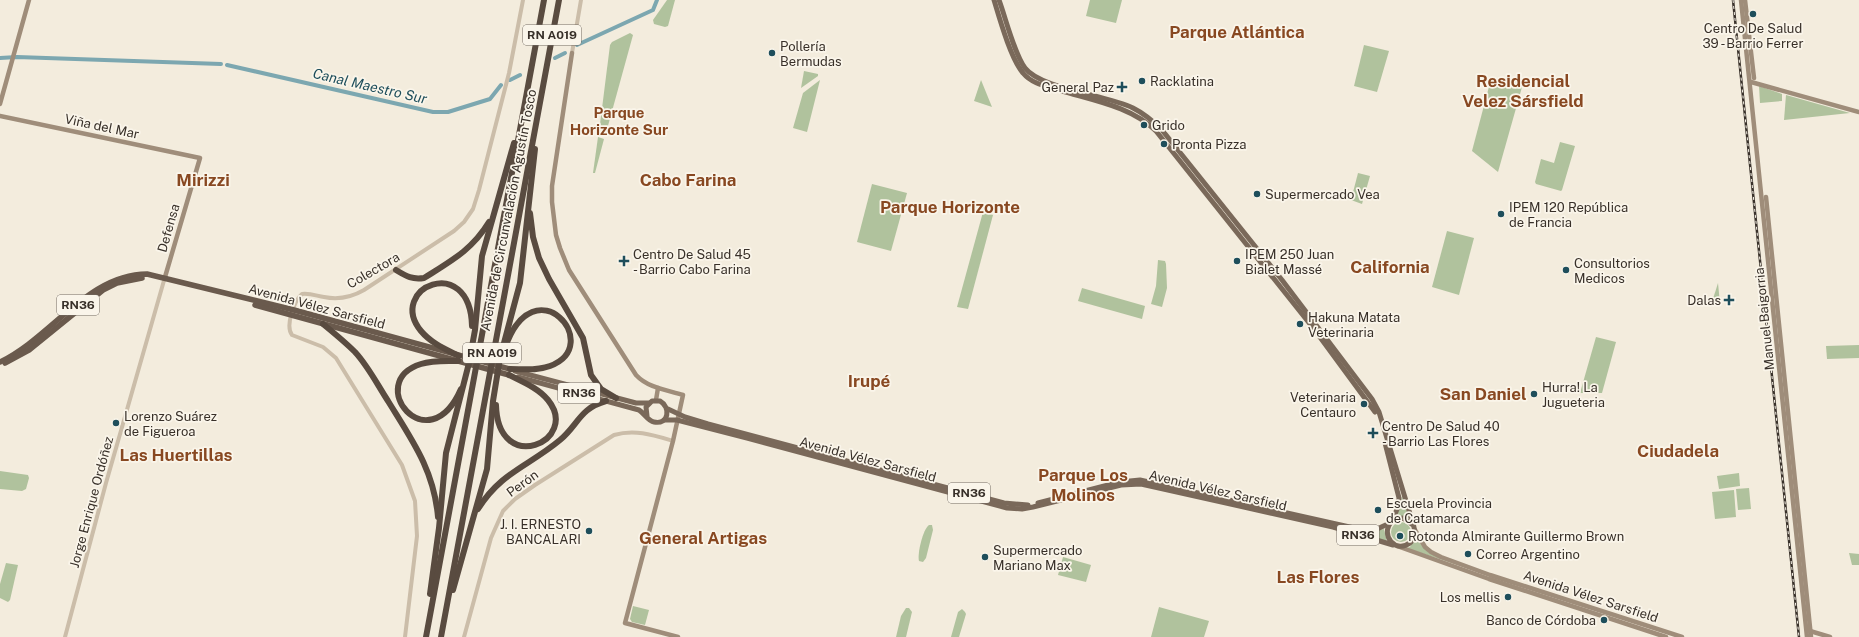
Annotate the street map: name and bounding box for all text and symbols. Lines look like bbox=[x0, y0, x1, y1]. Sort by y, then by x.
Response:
marker: Centro De Salud 39 - Barrio Ferrer bbox=[1748, 9, 1758, 19]
place label: Centro De Salud 39 - Barrio Ferrer bbox=[1703, 21, 1803, 51]
district label: Parque Atlántica bbox=[1169, 22, 1305, 42]
road number: RN A019 bbox=[523, 25, 581, 45]
place label: Pollería Bermudas bbox=[780, 39, 841, 69]
marker: Pollería Bermudas bbox=[767, 48, 777, 58]
water label: Canal Maestro Sur bbox=[311, 65, 429, 107]
district label: Residencial Velez Sársfield bbox=[1462, 71, 1584, 111]
place label: Racklatina bbox=[1150, 74, 1214, 89]
marker: Racklatina bbox=[1137, 76, 1147, 86]
place label: General Paz bbox=[1042, 80, 1114, 95]
marker: General Paz bbox=[1117, 82, 1127, 92]
street label: Avenida de Circunvalación Agustín Tosco bbox=[478, 88, 539, 332]
district label: Parque Horizonte Sur bbox=[570, 104, 668, 138]
street label: Viña del Mar bbox=[63, 111, 140, 142]
place label: Grido bbox=[1152, 118, 1185, 133]
marker: Grido bbox=[1139, 120, 1149, 130]
place label: Pronta Pizza bbox=[1172, 137, 1247, 152]
marker: Pronta Pizza bbox=[1159, 139, 1169, 149]
district label: Mirizzi bbox=[176, 170, 230, 190]
district label: Cabo Farina bbox=[640, 170, 736, 190]
place label: Supermercado Vea bbox=[1265, 187, 1380, 202]
marker: Supermercado Vea bbox=[1252, 189, 1262, 199]
district label: Parque Horizonte bbox=[880, 197, 1020, 217]
place label: IPEM 120 República de Francia bbox=[1509, 200, 1628, 230]
street label: Defensa bbox=[154, 202, 183, 254]
marker: IPEM 120 República de Francia bbox=[1496, 209, 1506, 219]
place label: Centro De Salud 45 - Barrio Cabo Farina bbox=[633, 247, 751, 277]
place label: IPEM 250 Juan Bialet Massé bbox=[1245, 247, 1334, 277]
street label: Colectora bbox=[344, 249, 402, 292]
marker: Centro De Salud 45 - Barrio Cabo Farina bbox=[618, 255, 630, 267]
marker: IPEM 250 Juan Bialet Massé bbox=[1232, 256, 1242, 266]
place label: Consultorios Medicos bbox=[1574, 256, 1650, 286]
district label: California bbox=[1350, 257, 1430, 277]
marker: Consultorios Medicos bbox=[1561, 265, 1571, 275]
street label: Manuel Baigorria bbox=[1752, 267, 1777, 371]
street label: Avenida Vélez Sarsfield bbox=[247, 281, 387, 332]
place label: Dalas bbox=[1687, 293, 1721, 308]
road number: RN36 bbox=[57, 295, 99, 315]
marker: Dalas bbox=[1724, 295, 1734, 305]
place label: Hakuna Matata Veterinaria bbox=[1308, 310, 1400, 340]
marker: Hakuna Matata Veterinaria bbox=[1295, 319, 1305, 329]
road number: RN A019 bbox=[463, 343, 521, 363]
district label: Irupé bbox=[848, 371, 890, 391]
place label: Hurra! La Jugueteria bbox=[1542, 380, 1605, 410]
road number: RN36 bbox=[558, 383, 600, 403]
district label: San Daniel bbox=[1439, 384, 1527, 404]
marker: Hurra! La Jugueteria bbox=[1529, 389, 1539, 399]
place label: Veterinaria Centauro bbox=[1290, 390, 1356, 420]
marker: Veterinaria Centauro bbox=[1359, 399, 1369, 409]
place label: Lorenzo Suárez de Figueroa bbox=[124, 409, 217, 439]
marker: Lorenzo Suárez de Figueroa bbox=[111, 418, 121, 428]
place label: Centro De Salud 40 - Barrio Las Flores bbox=[1382, 419, 1500, 449]
marker: Centro De Salud 40 - Barrio Las Flores bbox=[1367, 427, 1379, 439]
street label: Avenida Vélez Sarsfield bbox=[798, 434, 938, 485]
street label: Jorge Enrique Ordóñez bbox=[67, 435, 116, 570]
district label: Ciudadela bbox=[1637, 441, 1719, 461]
district label: Las Huertillas bbox=[120, 445, 232, 465]
district label: Parque Los Molinos bbox=[1038, 465, 1128, 505]
street label: Perón bbox=[504, 467, 541, 500]
street label: Avenida Vélez Sarsfield bbox=[1148, 467, 1288, 514]
road number: RN36 bbox=[948, 483, 990, 503]
place label: Escuela Provincia de Catamarca bbox=[1386, 496, 1492, 526]
marker: Escuela Provincia de Catamarca bbox=[1373, 505, 1383, 515]
place label: J. I. ERNESTO BANCALARI bbox=[500, 517, 581, 547]
road number: RN36 bbox=[1337, 525, 1379, 545]
marker: J. I. ERNESTO BANCALARI bbox=[584, 526, 594, 536]
district label: General Artigas bbox=[639, 528, 767, 548]
place label: Rotonda Almirante Guillermo Brown bbox=[1408, 529, 1624, 544]
marker: Rotonda Almirante Guillermo Brown bbox=[1395, 531, 1405, 541]
place label: Supermercado Mariano Max bbox=[993, 543, 1082, 573]
place label: Correo Argentino bbox=[1476, 547, 1580, 562]
marker: Correo Argentino bbox=[1463, 549, 1473, 559]
marker: Supermercado Mariano Max bbox=[980, 552, 990, 562]
district label: Las Flores bbox=[1277, 567, 1359, 587]
street label: Avenida Vélez Sarsfield bbox=[1522, 568, 1660, 625]
place label: Los mellis bbox=[1440, 590, 1500, 605]
marker: Los mellis bbox=[1503, 592, 1513, 602]
place label: Banco de Córdoba bbox=[1486, 613, 1596, 628]
marker: Banco de Córdoba bbox=[1599, 615, 1609, 625]

